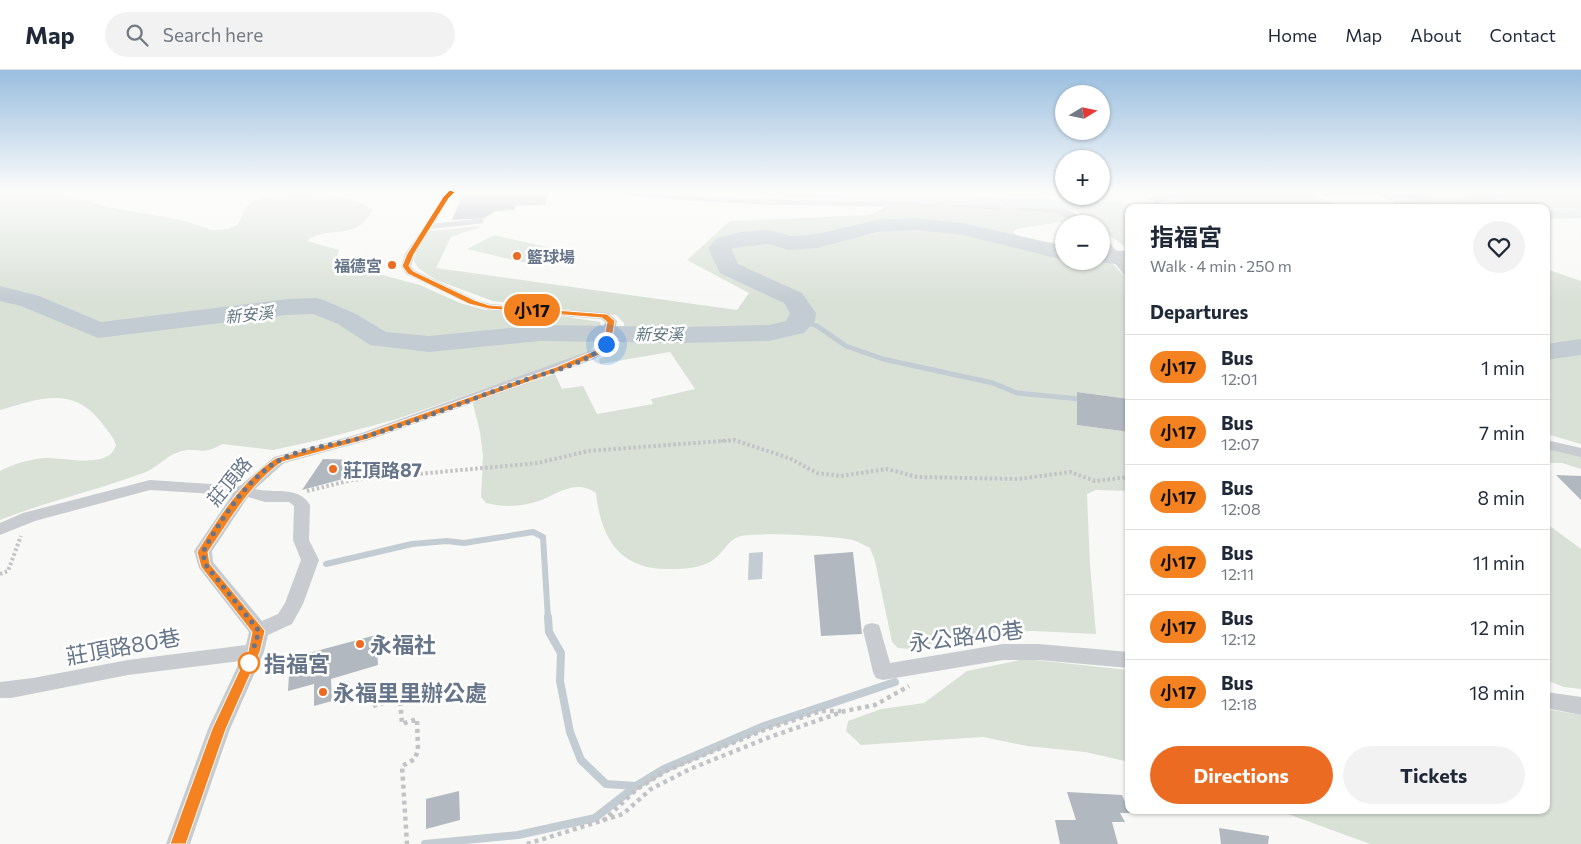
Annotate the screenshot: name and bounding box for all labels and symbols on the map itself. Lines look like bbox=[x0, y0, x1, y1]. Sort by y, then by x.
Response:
north arrow bbox=[1055, 85, 1110, 140]
place label: 籃球場 bbox=[527, 247, 575, 266]
marker: 籃球場 bbox=[511, 250, 523, 262]
place label: 福德宮 bbox=[334, 256, 382, 275]
marker: 福德宮 bbox=[386, 259, 398, 271]
line badge: 小17 bbox=[503, 294, 561, 326]
water label: 新安溪 bbox=[224, 302, 276, 326]
water label: 新安溪 bbox=[635, 324, 685, 343]
your location bbox=[594, 332, 619, 357]
street label: 莊頂路 bbox=[202, 452, 256, 510]
place label: 莊頂路87 bbox=[343, 458, 422, 481]
marker: 莊頂路87 bbox=[327, 463, 339, 475]
street label: 永公路40巷 bbox=[907, 616, 1025, 656]
street label: 莊頂路80巷 bbox=[64, 623, 182, 669]
place label: 永福社 bbox=[370, 631, 436, 658]
marker: 永福社 bbox=[354, 638, 366, 650]
place label: 指福宮 bbox=[264, 650, 330, 677]
marker: 指福宮 bbox=[238, 652, 260, 674]
place label: 永福里里辦公處 bbox=[333, 679, 487, 706]
marker: 永福里里辦公處 bbox=[317, 686, 329, 698]

